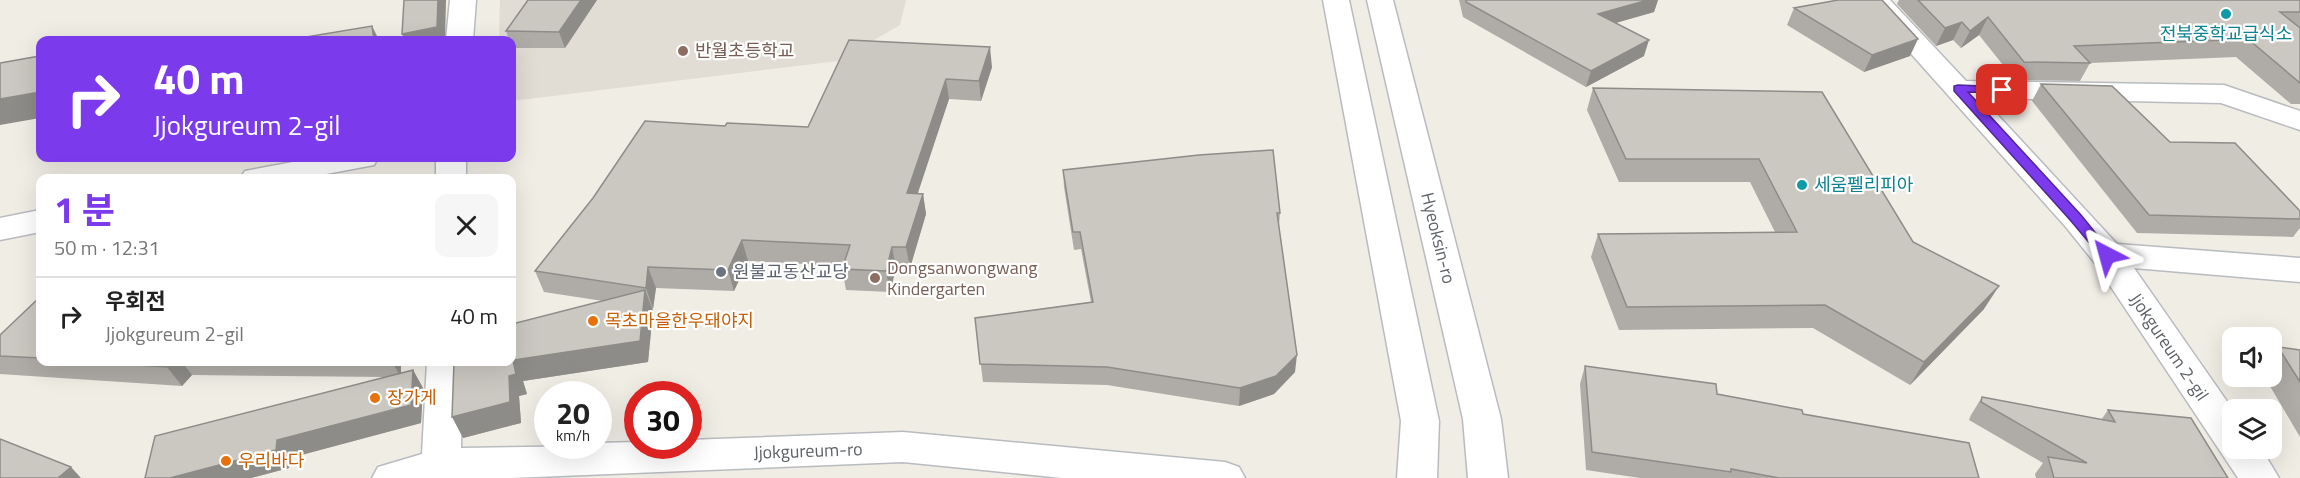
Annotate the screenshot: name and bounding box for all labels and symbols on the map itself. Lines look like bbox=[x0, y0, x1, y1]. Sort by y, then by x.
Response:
marker: 전북중학교급식소 bbox=[2219, 7, 2233, 21]
place label: 전북중학교급식소 bbox=[2160, 20, 2292, 47]
place label: 반월초등학교 bbox=[695, 37, 794, 64]
marker: 반월초등학교 bbox=[676, 44, 690, 58]
pin bbox=[1976, 64, 2027, 115]
place label: 세움펠리피아 bbox=[1814, 171, 1914, 198]
marker: 세움펠리피아 bbox=[1795, 178, 1809, 192]
street label: Hyeoksin-ro bbox=[1414, 189, 1463, 286]
position arrow bbox=[2075, 223, 2139, 287]
place label: Dongsanwongwang Kindergarten bbox=[887, 254, 1038, 302]
place label: 원불교동산교당 bbox=[733, 258, 849, 285]
marker: 원불교동산교당 bbox=[714, 265, 728, 279]
marker: Dongsanwongwang Kindergarten bbox=[868, 271, 882, 285]
street label: Jjokgureum 2-gil bbox=[2123, 287, 2216, 406]
place label: 목초마을한우돼야지 bbox=[605, 307, 754, 334]
marker: 목초마을한우돼야지 bbox=[586, 314, 600, 328]
speed limit sign: 30 bbox=[624, 381, 702, 459]
place label: 장가게 bbox=[387, 384, 437, 411]
marker: 장가게 bbox=[368, 391, 382, 405]
street label: Jjokgureum-ro bbox=[753, 435, 863, 466]
place label: 우리바다 bbox=[238, 447, 305, 474]
marker: 우리바다 bbox=[219, 454, 233, 468]

